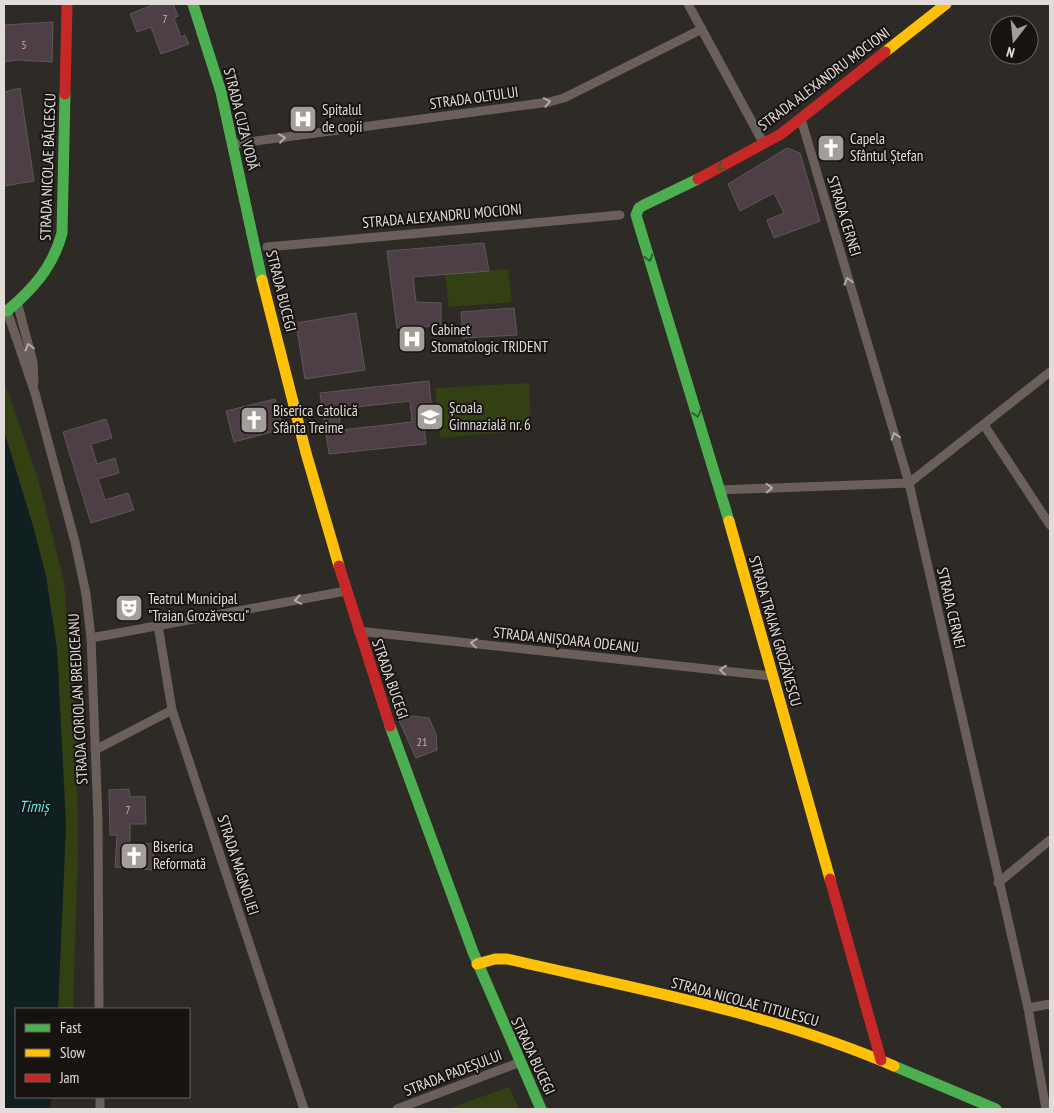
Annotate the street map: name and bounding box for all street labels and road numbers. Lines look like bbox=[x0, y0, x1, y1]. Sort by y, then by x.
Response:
street label: STRADA ALEXANDRU MOCIONI bbox=[754, 23, 893, 134]
street label: STRADA CUZA VODĂ bbox=[220, 66, 264, 173]
street label: STRADA OLTULUI bbox=[428, 82, 520, 113]
street label: STRADA NICOLAE BĂLCESCU bbox=[35, 93, 60, 241]
street label: STRADA CERNEI bbox=[823, 173, 866, 258]
street label: STRADA ALEXANDRU MOCIONI bbox=[361, 199, 523, 232]
street label: STRADA BUCEGI bbox=[262, 248, 301, 334]
street label: STRADA TRAIAN GROZĂVESCU bbox=[745, 553, 806, 708]
street label: STRADA CERNEI bbox=[933, 565, 970, 650]
street label: STRADA CORIOLAN BREDICEANU bbox=[64, 613, 91, 785]
street label: STRADA ANIȘOARA ODEANU bbox=[492, 622, 640, 657]
street label: STRADA BUCEGI bbox=[368, 636, 413, 721]
street label: STRADA MAGNOLIEI bbox=[213, 812, 264, 917]
street label: STRADA NICOLAE TITULESCU bbox=[669, 973, 821, 1030]
street label: STRADA BUCEGI bbox=[507, 1014, 560, 1098]
street label: STRADA PADEȘULUI bbox=[401, 1045, 505, 1100]

